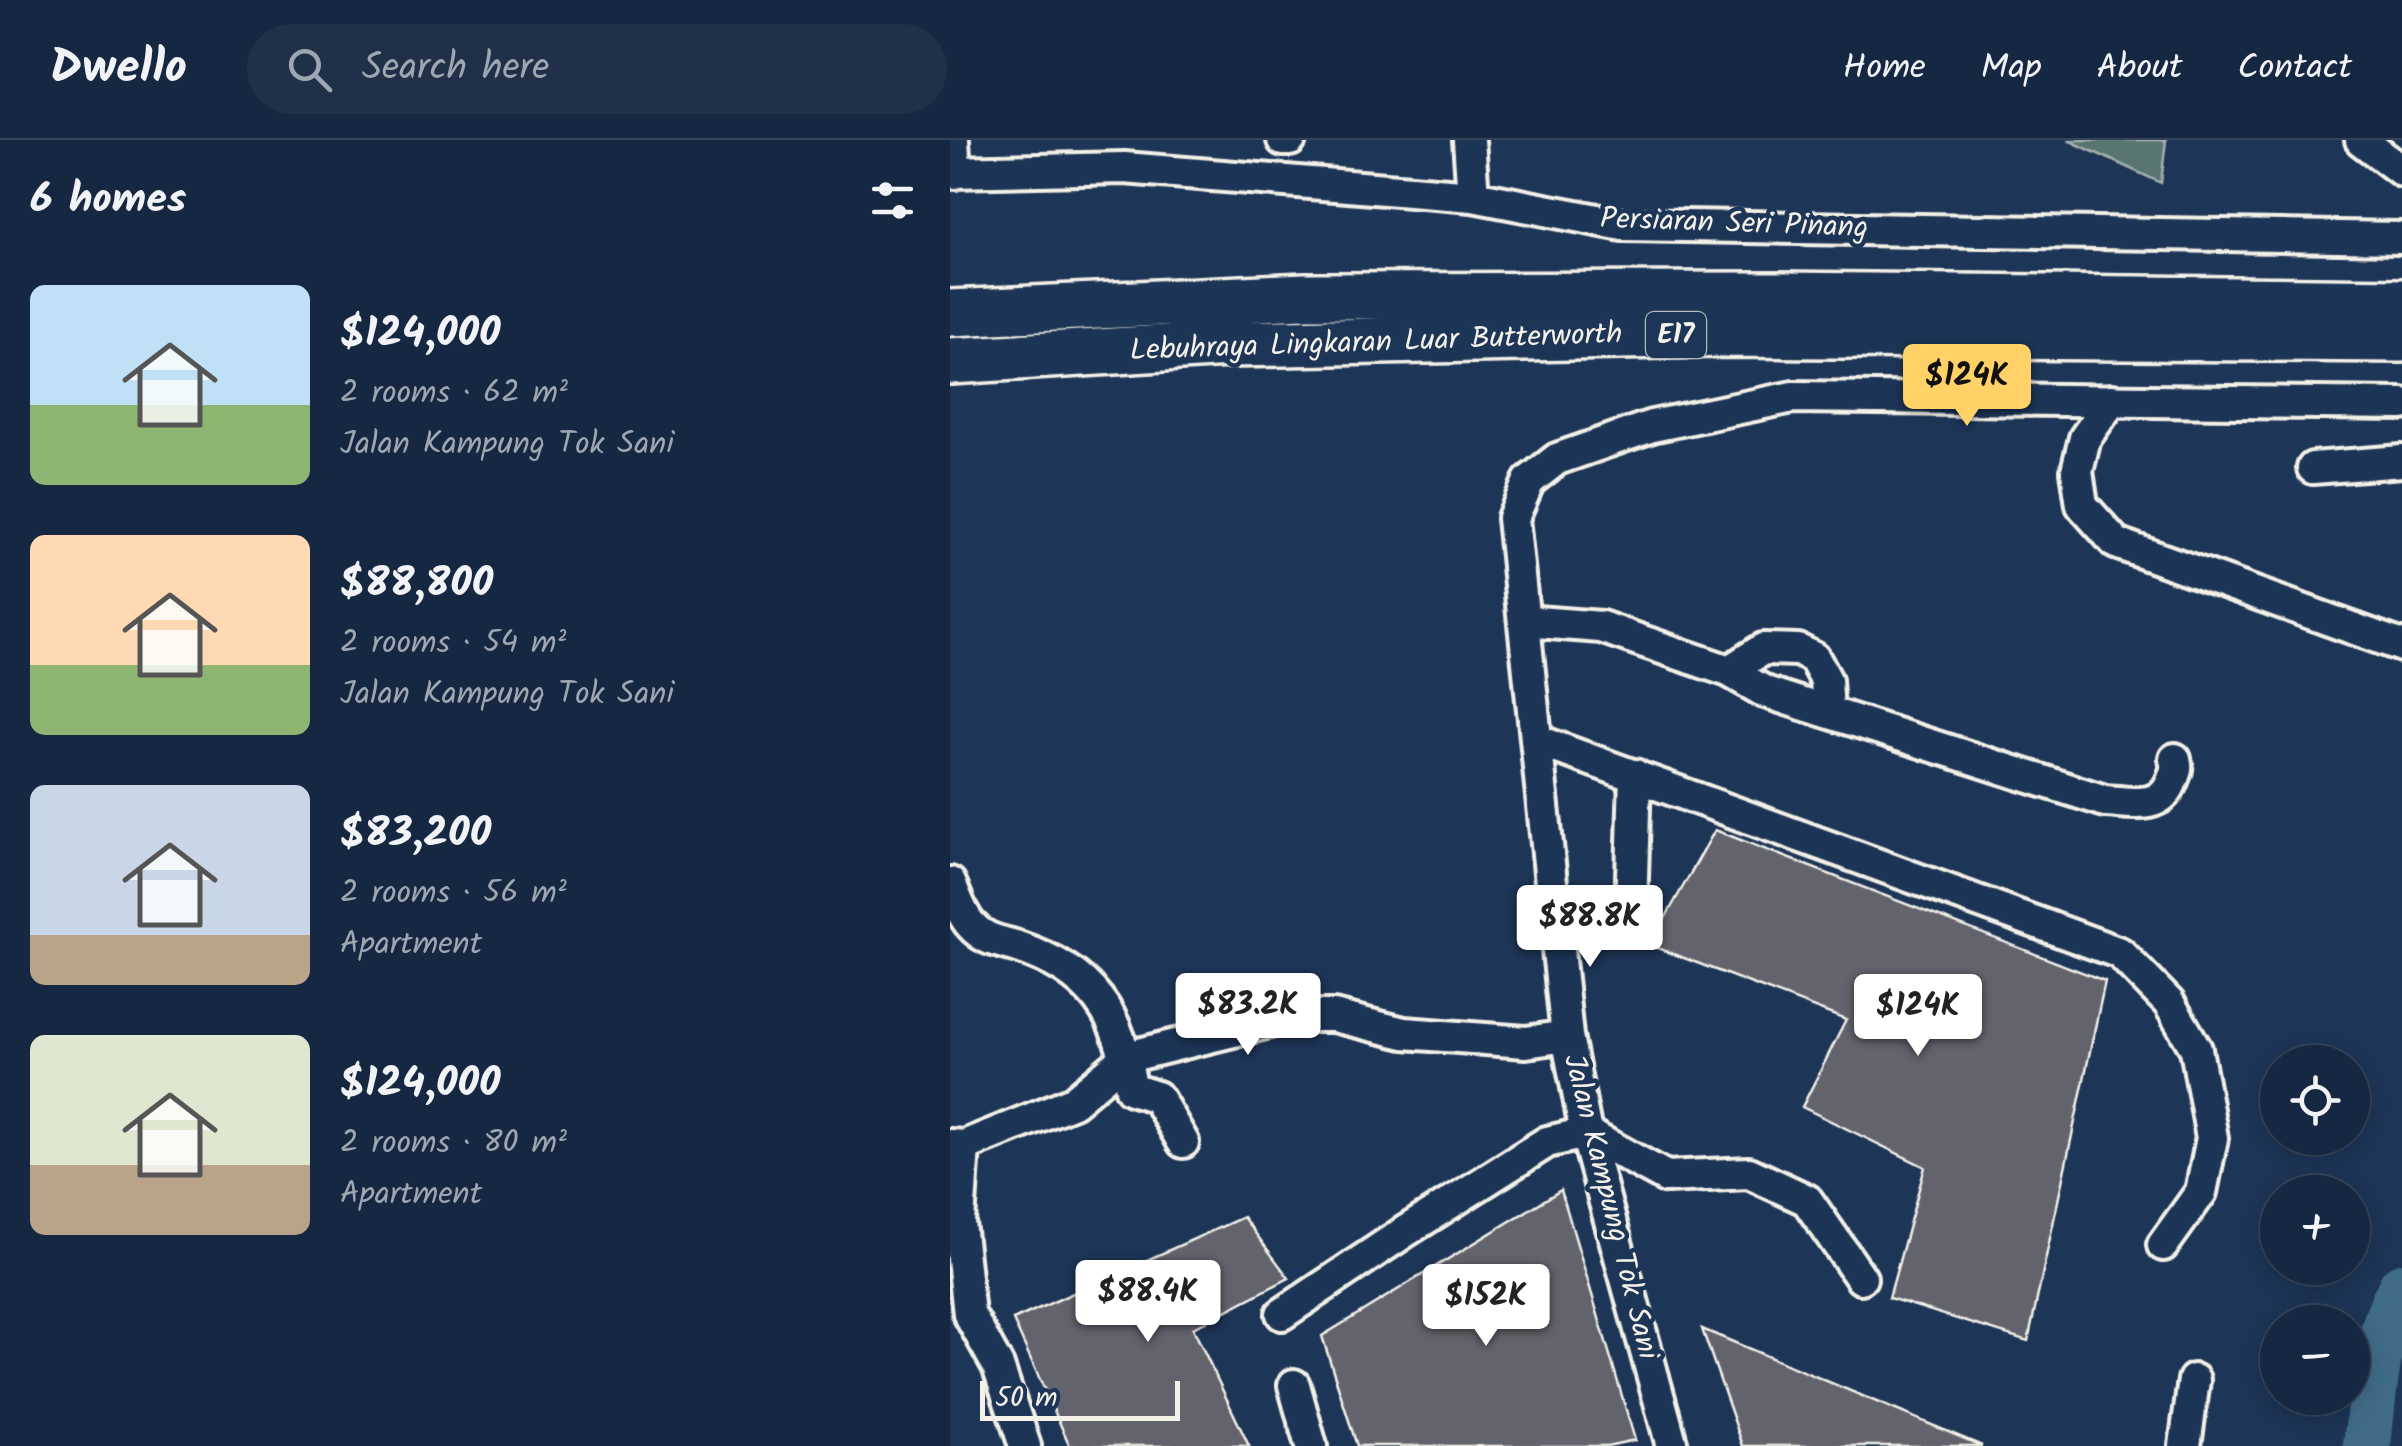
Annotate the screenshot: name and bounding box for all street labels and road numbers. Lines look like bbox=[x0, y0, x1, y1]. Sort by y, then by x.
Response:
street label: Persiaran Seri Pinang bbox=[1599, 195, 1869, 253]
street label: Lebuhraya Lingkaran Luar Butterworth bbox=[1129, 310, 1623, 376]
road number: E17 bbox=[1646, 312, 1706, 358]
street label: Jalan Kampung Tok Sani bbox=[1549, 1049, 1672, 1367]

